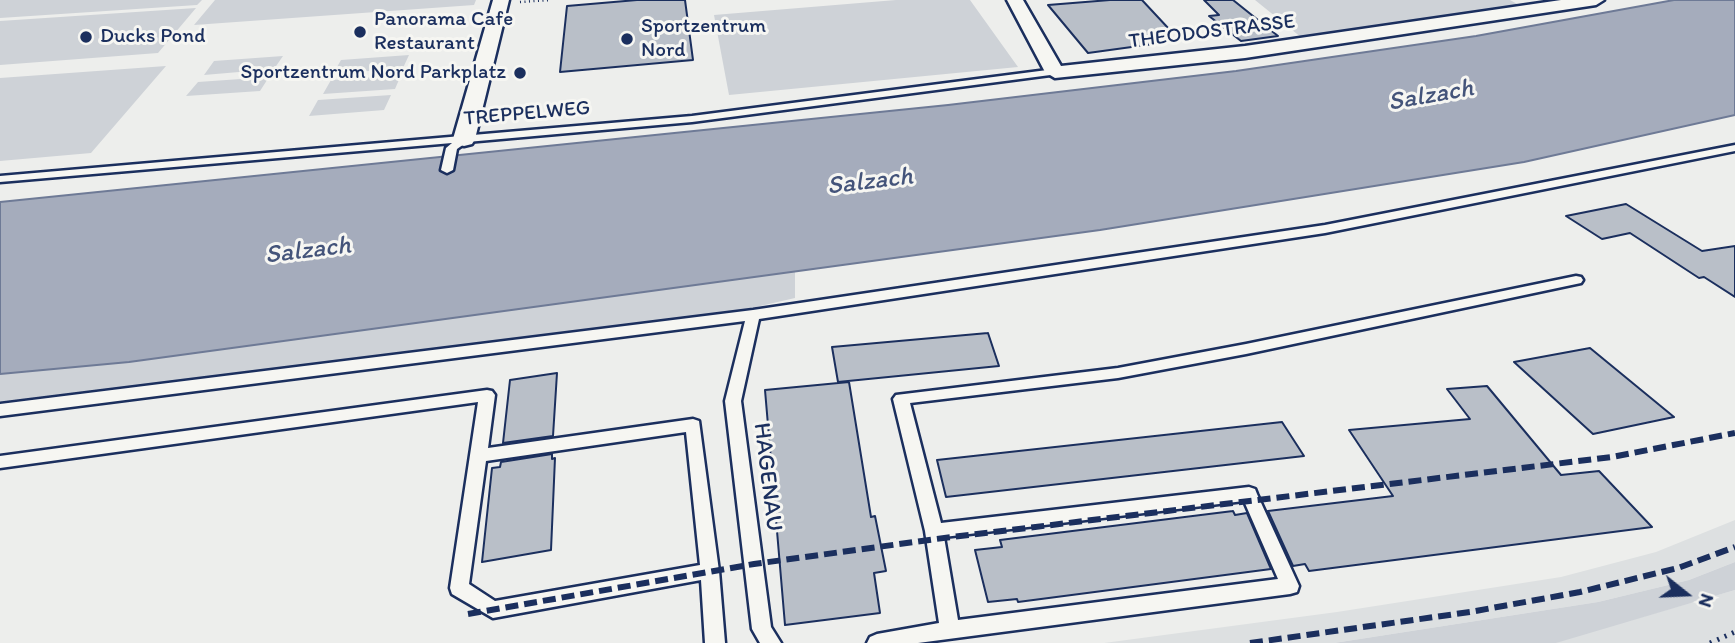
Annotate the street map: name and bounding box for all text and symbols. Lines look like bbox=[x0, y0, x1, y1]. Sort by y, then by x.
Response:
place label: Panorama Cafe Restaurant bbox=[374, 7, 513, 57]
street label: THEODOSTRASSE bbox=[1127, 9, 1297, 55]
place label: Sportzentrum Nord bbox=[641, 14, 766, 64]
place label: Ducks Pond bbox=[100, 24, 205, 50]
marker: Panorama Cafe Restaurant bbox=[352, 24, 368, 40]
marker: Ducks Pond bbox=[78, 29, 94, 45]
marker: Sportzentrum Nord bbox=[619, 31, 635, 47]
place label: Sportzentrum Nord Parkplatz bbox=[241, 60, 506, 86]
marker: Sportzentrum Nord Parkplatz bbox=[512, 65, 528, 81]
water label: Salzach bbox=[1386, 73, 1476, 119]
street label: TREPPELWEG bbox=[463, 96, 591, 132]
water label: Salzach bbox=[825, 161, 915, 203]
water label: Salzach bbox=[263, 230, 353, 272]
street label: HAGENAU bbox=[746, 421, 788, 533]
north arrow bbox=[1651, 559, 1721, 629]
text: N bbox=[1694, 591, 1719, 610]

